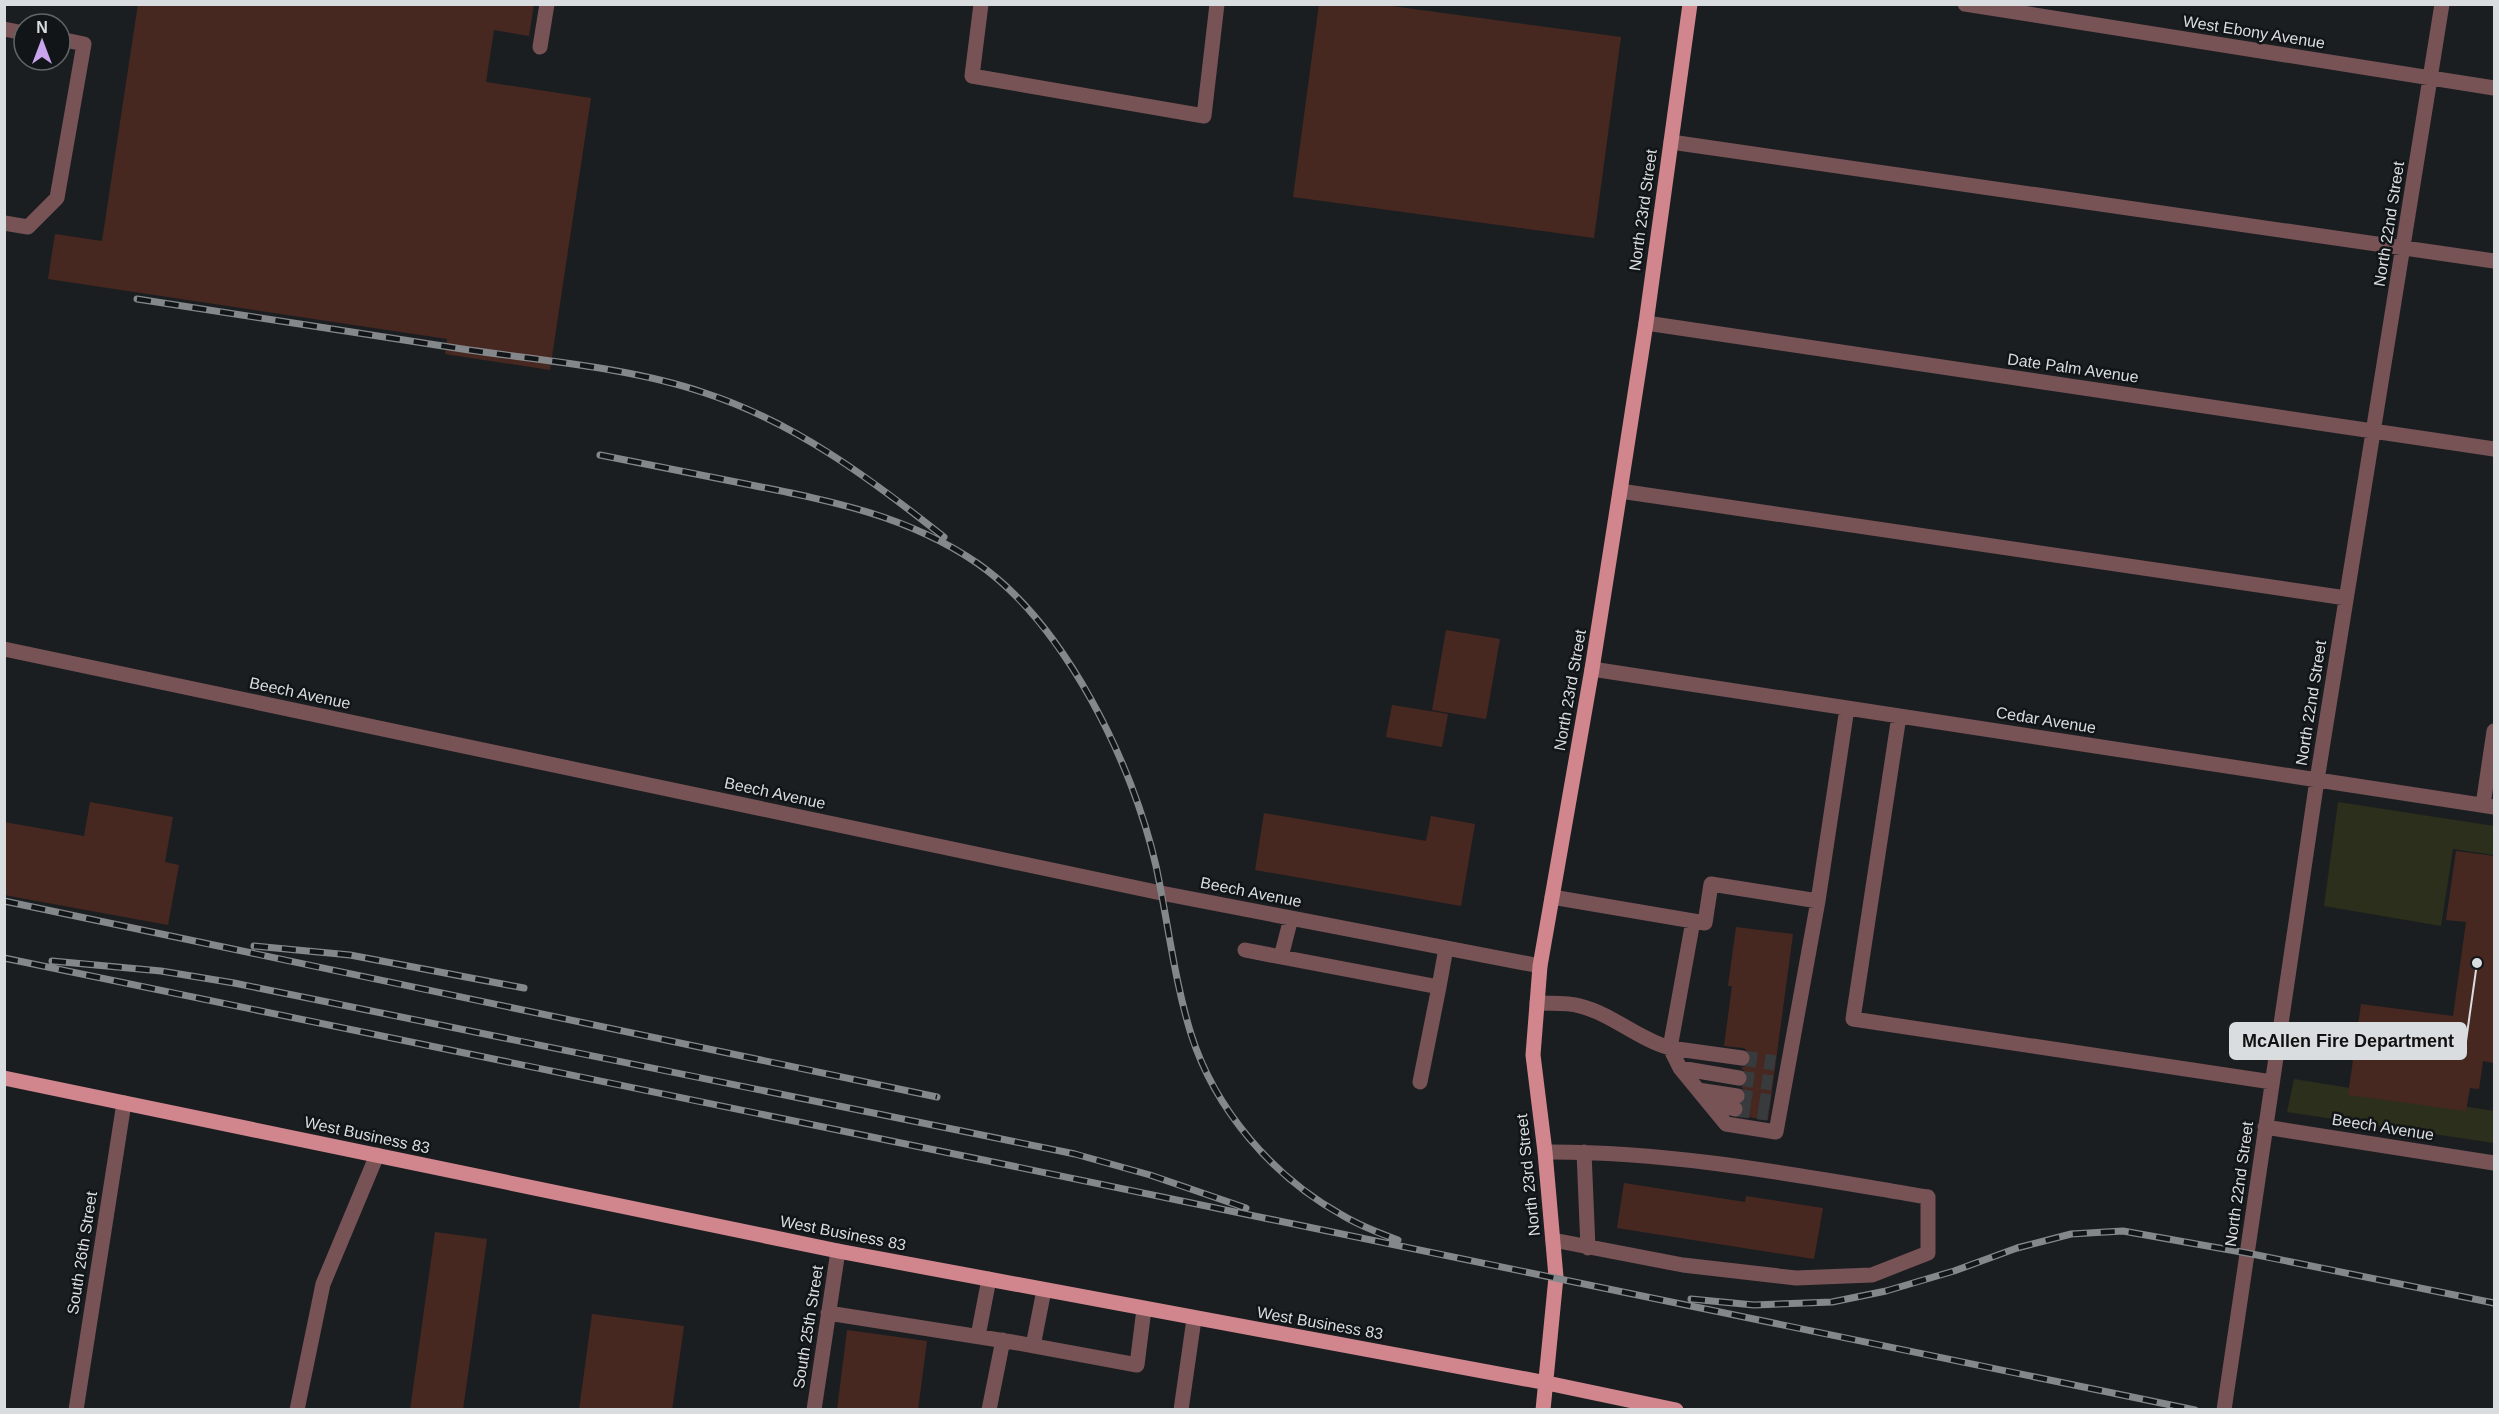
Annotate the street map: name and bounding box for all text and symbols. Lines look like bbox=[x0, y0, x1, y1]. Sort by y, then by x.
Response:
north arrow bbox=[12, 12, 72, 72]
street label: West Ebony Avenue bbox=[2182, 12, 2326, 52]
text: N bbox=[36, 19, 48, 36]
street label: North 23rd Street bbox=[1626, 148, 1660, 272]
street label: North 22nd Street bbox=[2371, 160, 2407, 288]
street label: Date Palm Avenue bbox=[2006, 350, 2140, 386]
street label: North 23rd Street bbox=[1551, 628, 1589, 752]
street label: North 22nd Street bbox=[2293, 639, 2329, 767]
street label: Beech Avenue bbox=[248, 674, 352, 712]
street label: Cedar Avenue bbox=[1995, 704, 2097, 736]
street label: Beech Avenue bbox=[723, 774, 827, 812]
street label: Beech Avenue bbox=[1199, 874, 1303, 910]
callout: McAllen Fire Department bbox=[2230, 1023, 2466, 1059]
text: McAllen Fire Department bbox=[2242, 1031, 2454, 1051]
street label: Beech Avenue bbox=[2331, 1111, 2435, 1143]
street label: West Business 83 bbox=[303, 1113, 431, 1157]
street label: North 23rd Street bbox=[1513, 1113, 1543, 1237]
street label: North 22nd Street bbox=[2222, 1120, 2256, 1248]
street label: South 26th Street bbox=[64, 1190, 100, 1316]
street label: West Business 83 bbox=[779, 1212, 907, 1254]
street label: South 25th Street bbox=[790, 1264, 826, 1390]
street label: West Business 83 bbox=[1256, 1304, 1384, 1342]

